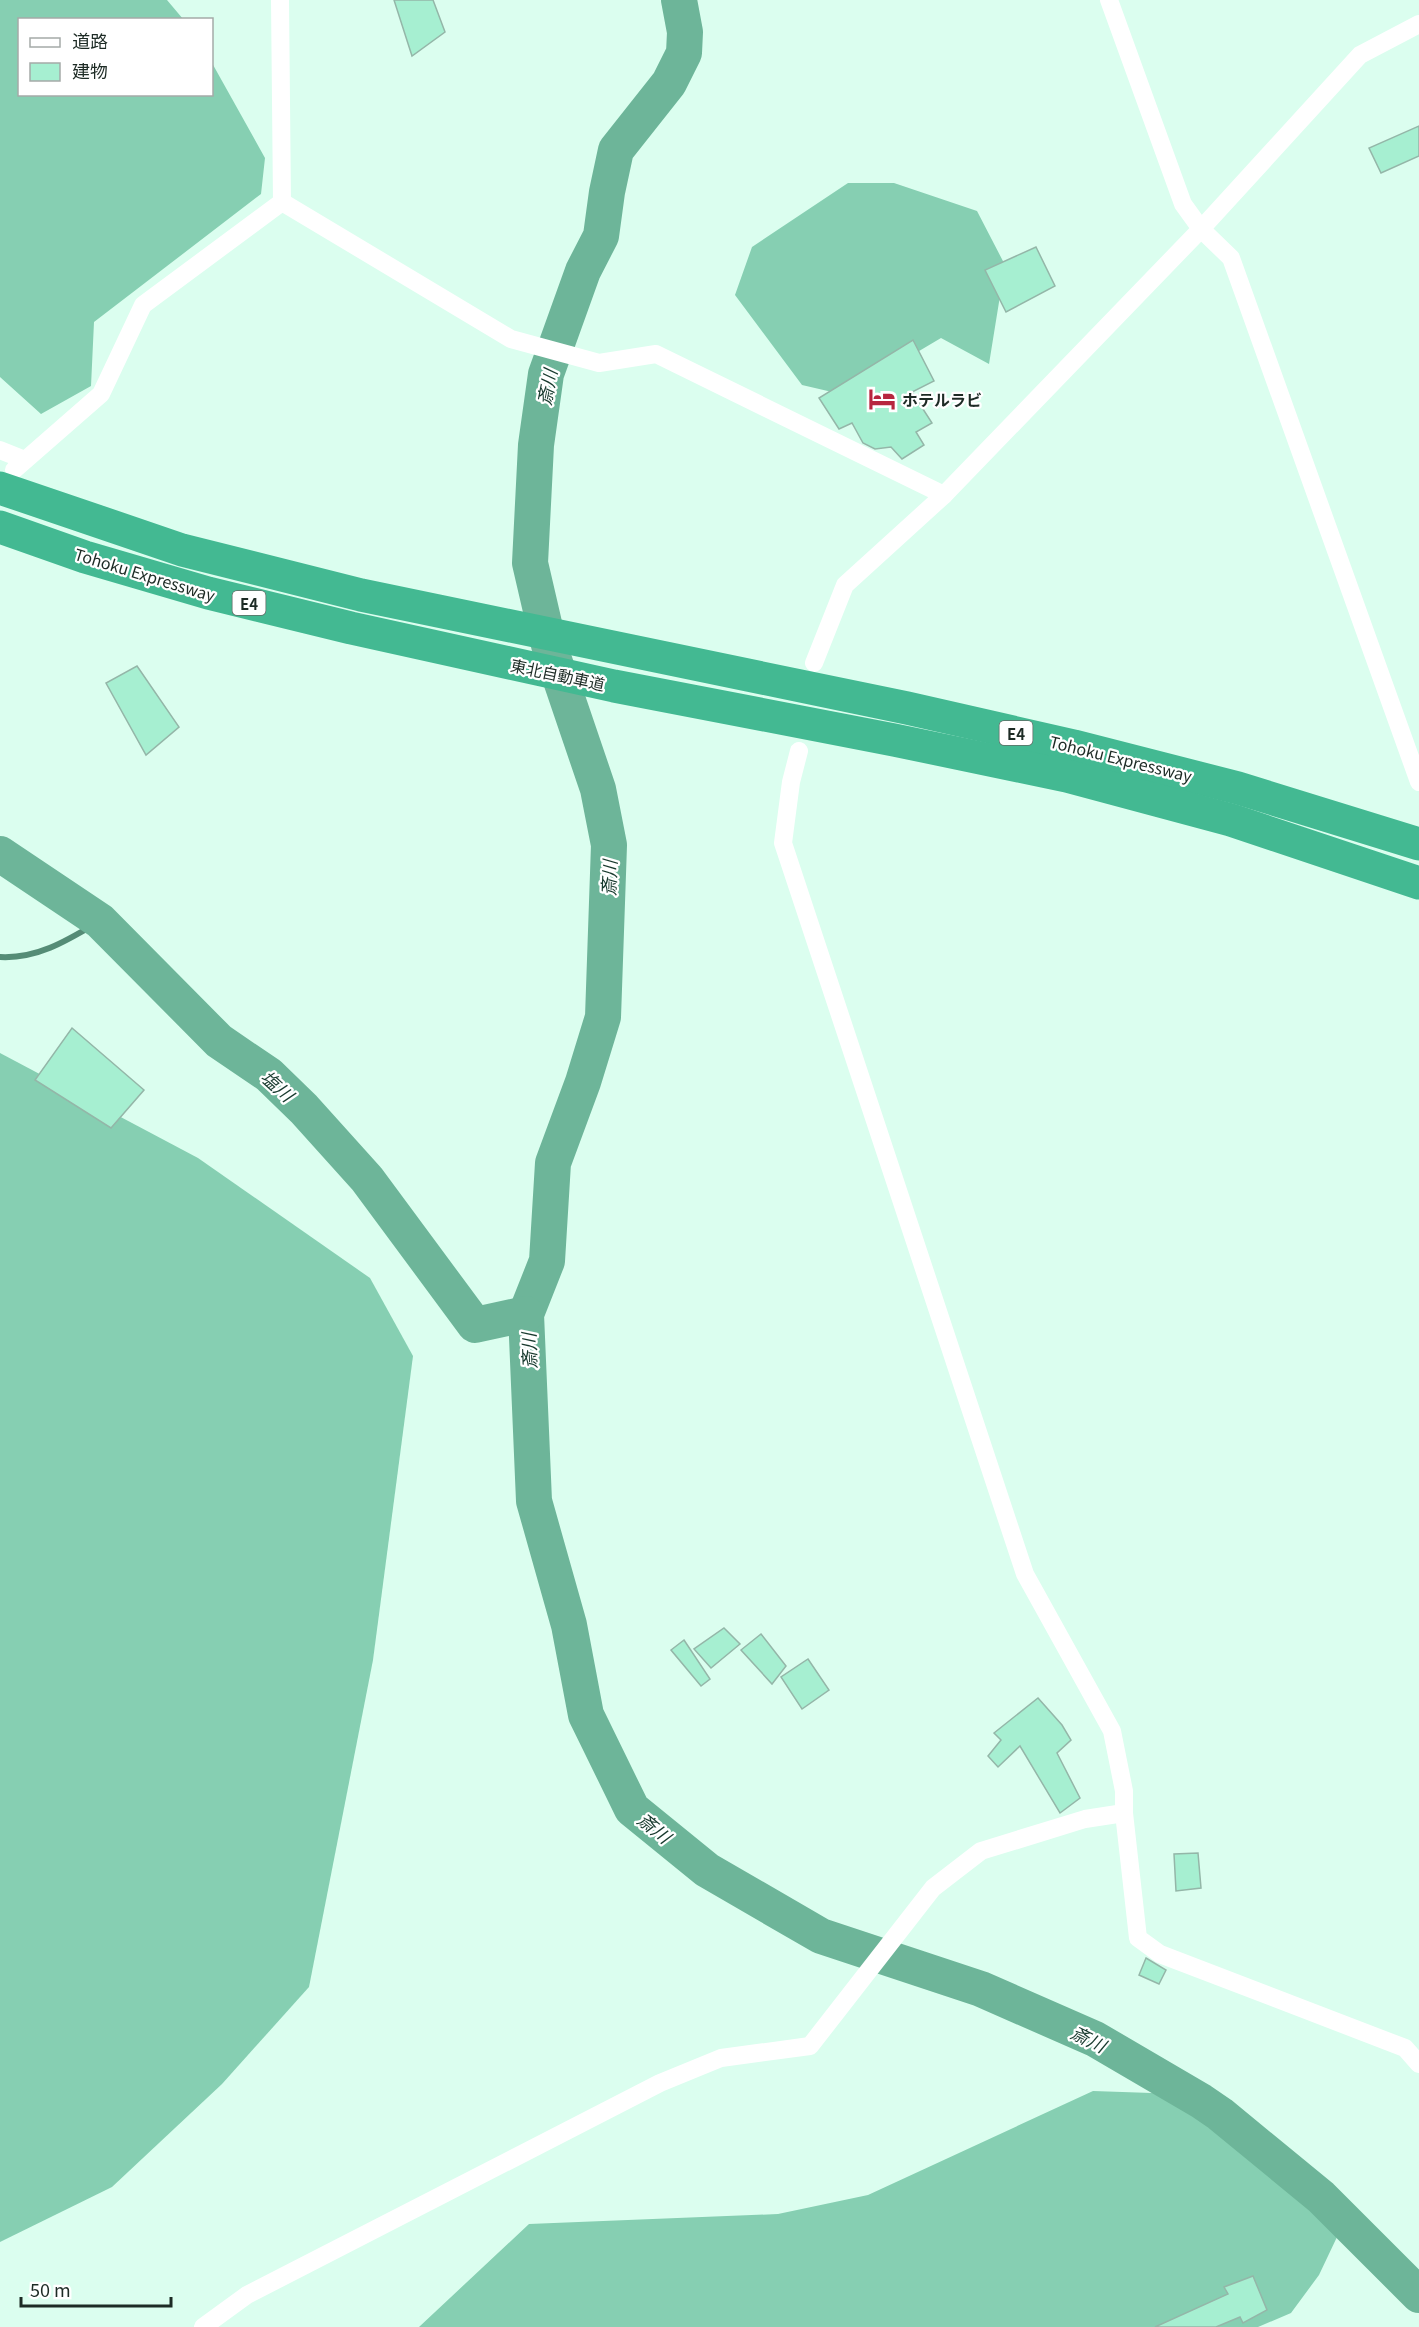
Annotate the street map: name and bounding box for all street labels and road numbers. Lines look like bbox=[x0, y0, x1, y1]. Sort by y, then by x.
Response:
street label: Tohoku Expressway bbox=[72, 541, 219, 607]
road number: E4 bbox=[232, 591, 266, 615]
street label: 東北自動車道 bbox=[509, 652, 607, 696]
road number: E4 bbox=[1000, 721, 1032, 745]
street label: Tohoku Expressway bbox=[1047, 729, 1195, 787]

